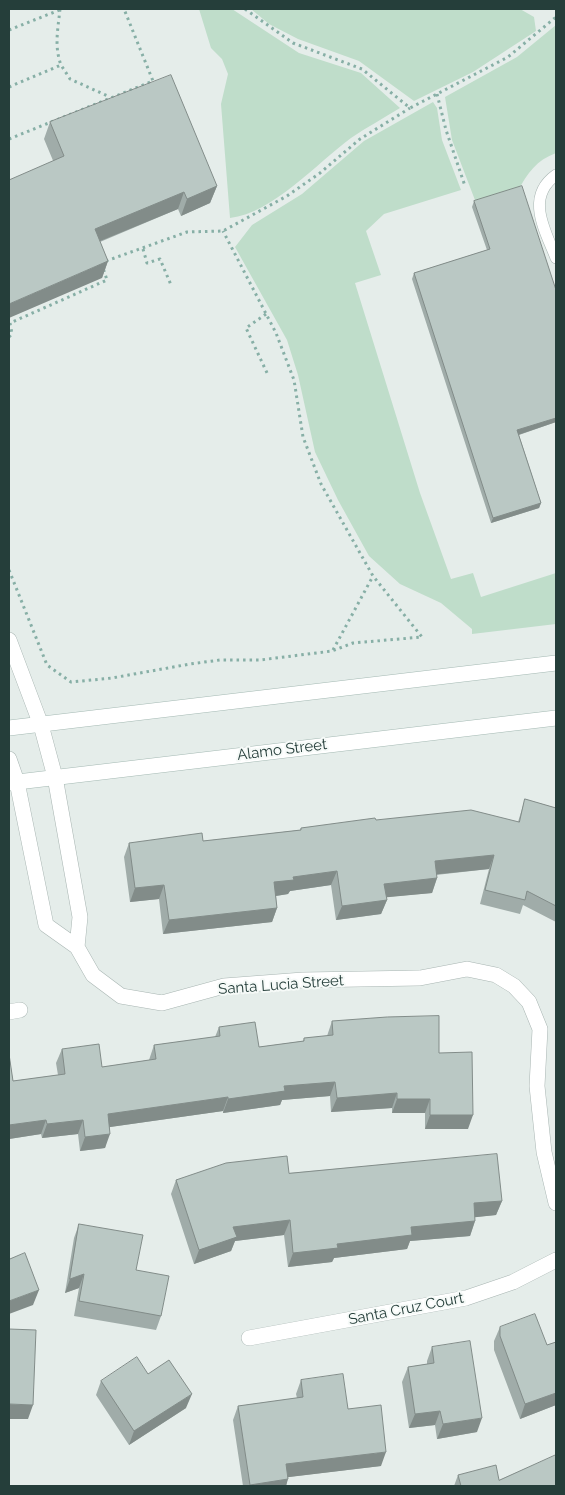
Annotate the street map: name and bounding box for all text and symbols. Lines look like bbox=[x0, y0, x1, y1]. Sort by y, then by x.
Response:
street label: Alamo Street bbox=[236, 736, 328, 764]
street label: Santa Lucia Street bbox=[218, 972, 344, 998]
street label: Santa Cruz Court bbox=[347, 1289, 465, 1329]

